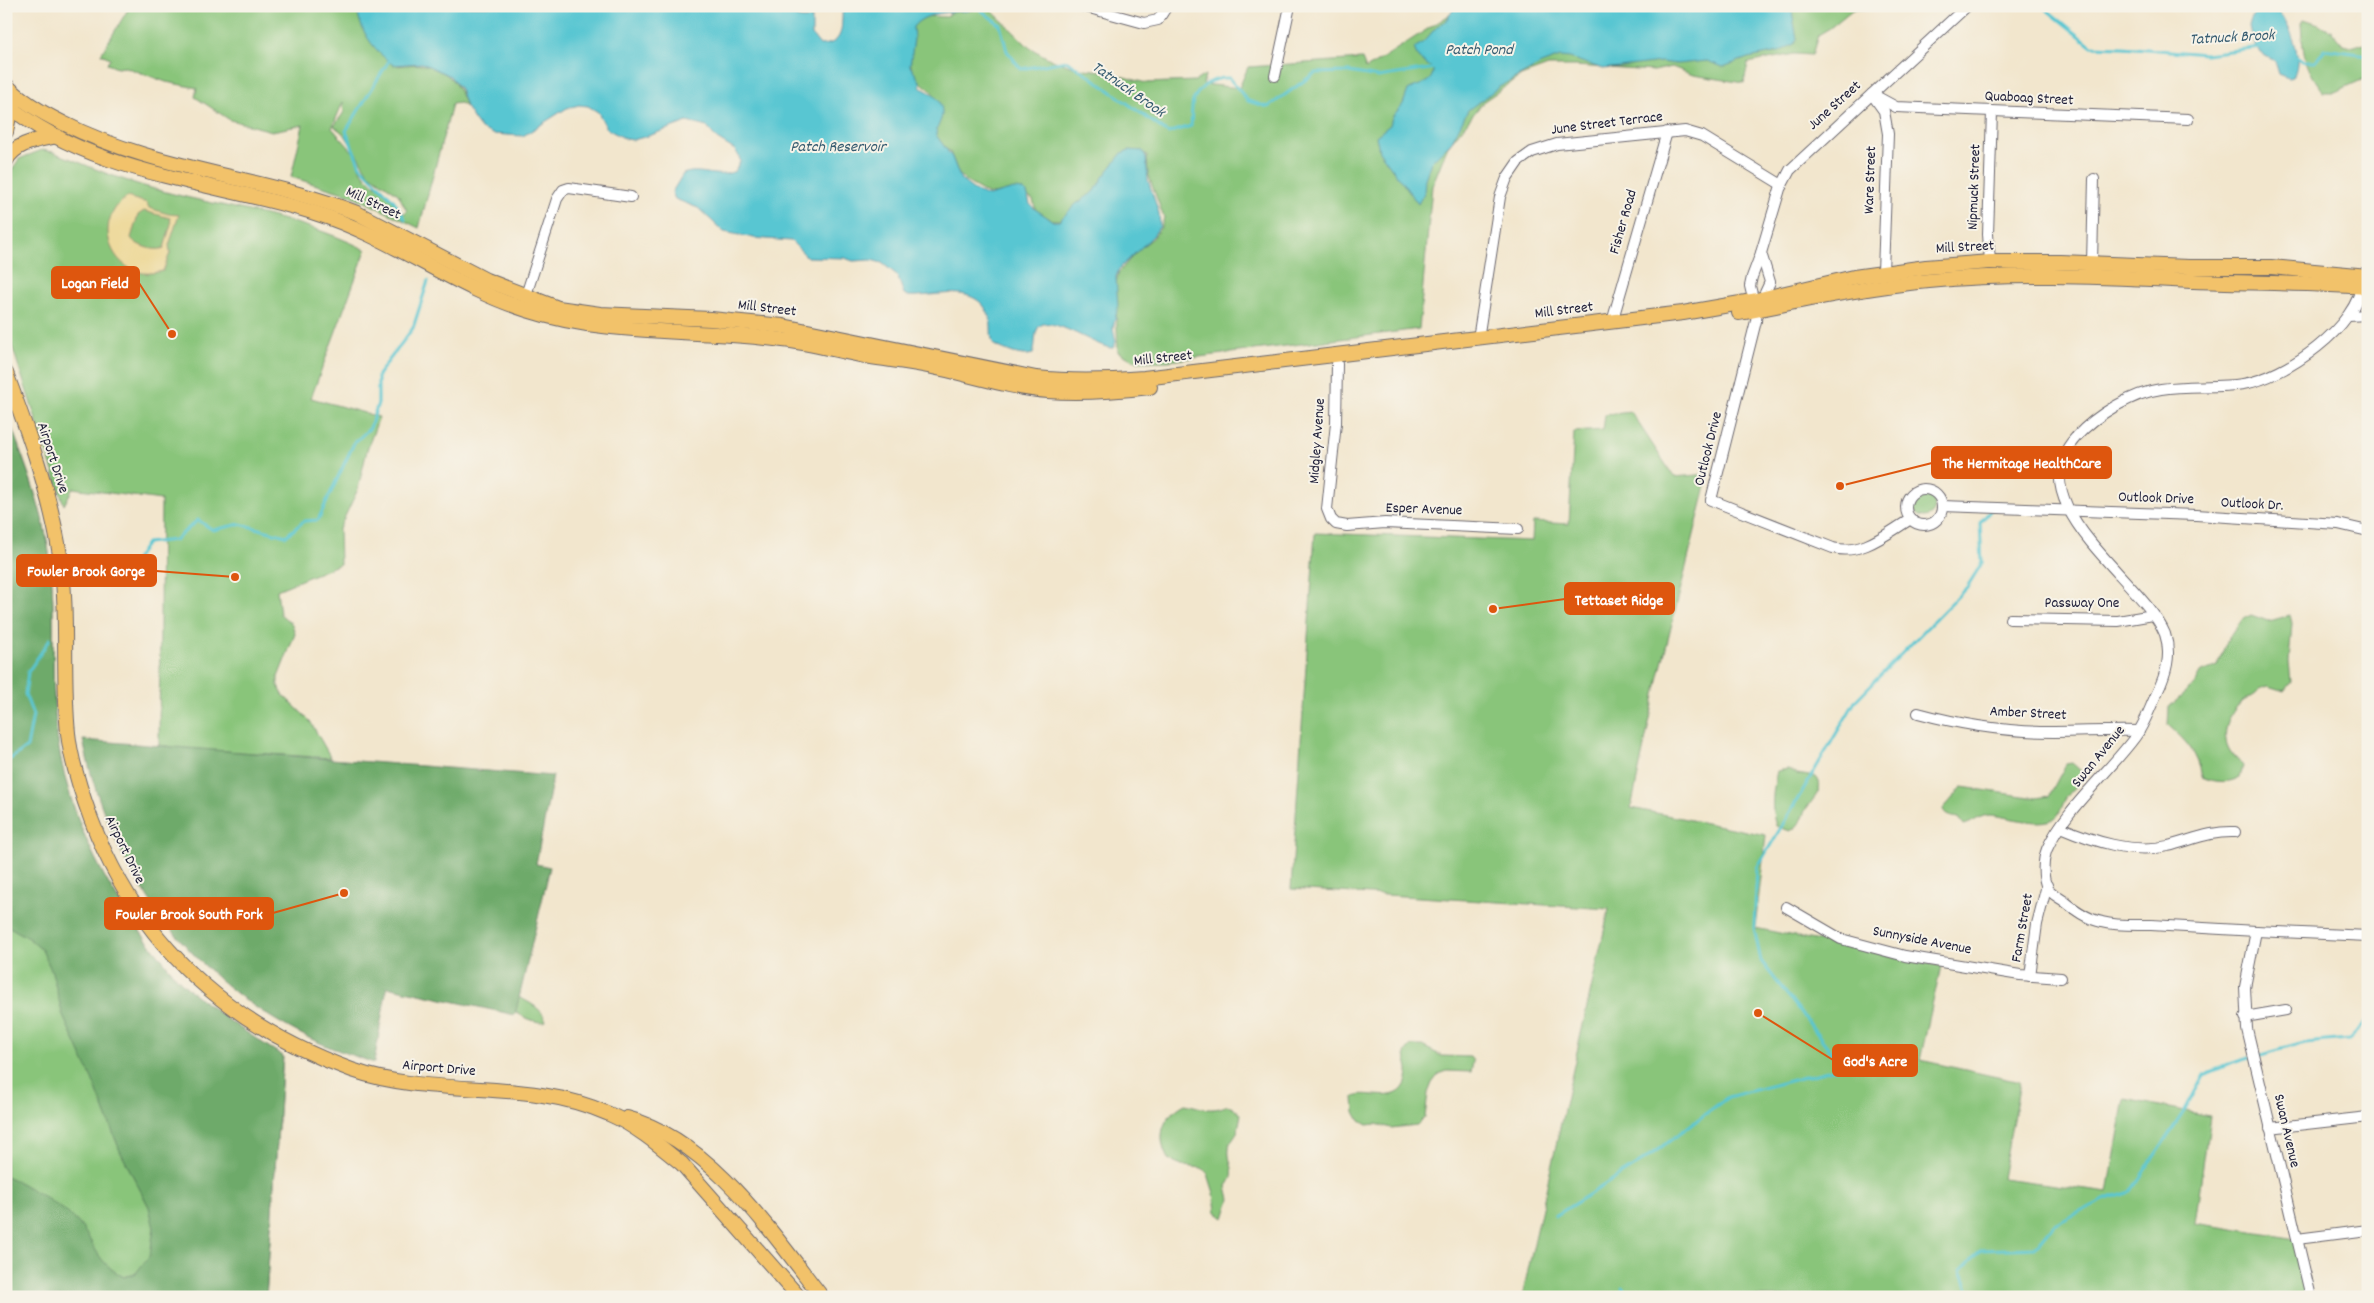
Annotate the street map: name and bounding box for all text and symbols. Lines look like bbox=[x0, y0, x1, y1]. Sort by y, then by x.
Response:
water label: Tatnuck Brook bbox=[2189, 24, 2277, 52]
water label: Patch Pond bbox=[1445, 39, 1515, 62]
water label: Tatnuck Brook bbox=[1087, 56, 1171, 125]
street label: June Street bbox=[1803, 76, 1867, 136]
street label: Quaboag Street bbox=[1984, 86, 2074, 112]
street label: June Street Terrace bbox=[1550, 106, 1664, 142]
water label: Patch Reservoir bbox=[790, 136, 888, 159]
street label: Nipmuck Street bbox=[1963, 143, 1988, 230]
street label: Ware Street bbox=[1859, 145, 1883, 214]
street label: Mill Street bbox=[342, 182, 405, 227]
street label: Fisher Road bbox=[1604, 187, 1644, 257]
street label: Mill Street bbox=[1935, 235, 1995, 261]
callout: Logan Field bbox=[52, 267, 139, 298]
text: Logan Field bbox=[61, 273, 129, 296]
street label: Mill Street bbox=[737, 295, 798, 324]
street label: Mill Street bbox=[1534, 296, 1595, 325]
street label: Mill Street bbox=[1133, 345, 1194, 373]
street label: Midgley Avenue bbox=[1304, 397, 1332, 485]
street label: Outlook Drive bbox=[1689, 409, 1729, 489]
street label: Airport Drive bbox=[30, 420, 74, 497]
callout: The Hermitage HealthCare bbox=[1932, 447, 2111, 478]
text: The Hermitage HealthCare bbox=[1943, 453, 2101, 476]
street label: Outlook Drive bbox=[2118, 487, 2195, 511]
street label: Outlook Dr. bbox=[2220, 492, 2284, 518]
street label: Esper Avenue bbox=[1385, 498, 1463, 522]
callout: Fowler Brook Gorge bbox=[17, 555, 156, 586]
text: Fowler Brook Gorge bbox=[27, 561, 145, 584]
callout: Tettaset Ridge bbox=[1565, 583, 1674, 614]
text: Tettaset Ridge bbox=[1575, 590, 1663, 613]
street label: Passway One bbox=[2045, 593, 2120, 615]
street label: Amber Street bbox=[1989, 701, 2068, 727]
street label: Swan Avenue bbox=[2067, 721, 2131, 793]
street label: Airport Drive bbox=[98, 812, 150, 888]
street label: Farm Street bbox=[2006, 891, 2040, 964]
callout: Fowler Brook South Fork bbox=[105, 898, 273, 929]
text: Fowler Brook South Fork bbox=[115, 904, 263, 927]
street label: Sunnyside Avenue bbox=[1871, 921, 1974, 961]
callout: God's Acre bbox=[1833, 1045, 1917, 1076]
text: God's Acre bbox=[1843, 1051, 1907, 1074]
street label: Airport Drive bbox=[401, 1055, 477, 1083]
street label: Swan Avenue bbox=[2267, 1092, 2305, 1170]

